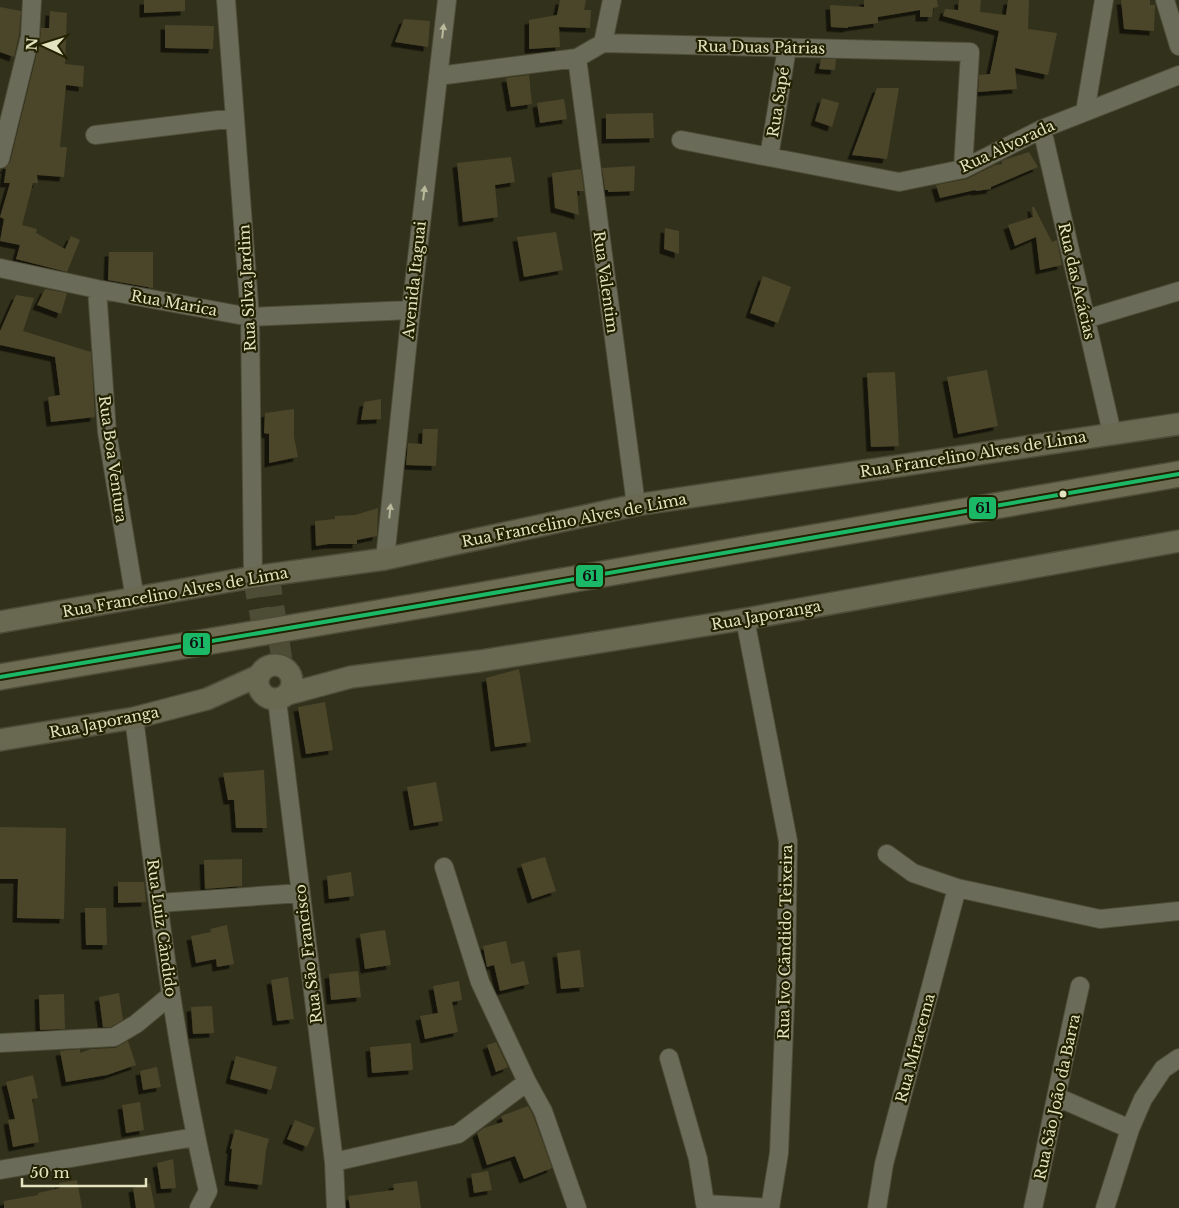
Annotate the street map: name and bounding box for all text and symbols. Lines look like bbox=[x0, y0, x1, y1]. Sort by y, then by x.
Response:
north arrow bbox=[20, 20, 70, 70]
one-way arrow bbox=[439, 23, 447, 39]
street label: Rua Duas Pátrias bbox=[697, 36, 826, 58]
text: N bbox=[23, 37, 41, 51]
street label: Rua Sapé bbox=[763, 65, 793, 139]
street label: Rua Alvorada bbox=[956, 115, 1058, 176]
one-way arrow bbox=[420, 185, 428, 201]
street label: Avenida Itaguai bbox=[398, 220, 430, 341]
street label: Rua das Acácias bbox=[1054, 221, 1100, 341]
street label: Rua Silva Jardim bbox=[234, 224, 260, 352]
street label: Rua Valentim bbox=[589, 230, 623, 334]
street label: Rua Marica bbox=[129, 286, 219, 320]
street label: Rua Boa Ventura bbox=[95, 394, 131, 524]
street label: Rua Francelino Alves de Lima bbox=[858, 427, 1088, 481]
street label: Rua Francelino Alves de Lima bbox=[460, 489, 689, 551]
unlabelled marker bbox=[1058, 489, 1068, 499]
line badge: 61 bbox=[968, 496, 997, 520]
text: 61 bbox=[975, 499, 991, 517]
one-way arrow bbox=[386, 503, 394, 519]
street label: Rua Francelino Alves de Lima bbox=[61, 563, 290, 621]
line badge: 61 bbox=[575, 564, 604, 588]
text: 61 bbox=[582, 567, 598, 585]
street label: Rua Japoranga bbox=[710, 596, 823, 634]
line badge: 61 bbox=[182, 632, 211, 656]
text: 61 bbox=[189, 634, 205, 652]
street label: Rua Japoranga bbox=[48, 702, 161, 742]
street label: Rua Ivo Cãndido Teixeira bbox=[774, 844, 796, 1040]
street label: Rua Luiz Cândido bbox=[143, 858, 181, 998]
street label: Rua São Francisco bbox=[290, 883, 326, 1025]
street label: Rua Miracema bbox=[891, 991, 939, 1105]
street label: Rua São João da Barra bbox=[1030, 1012, 1084, 1182]
scale bar bbox=[22, 1156, 146, 1188]
text: 50 m bbox=[30, 1163, 70, 1182]

